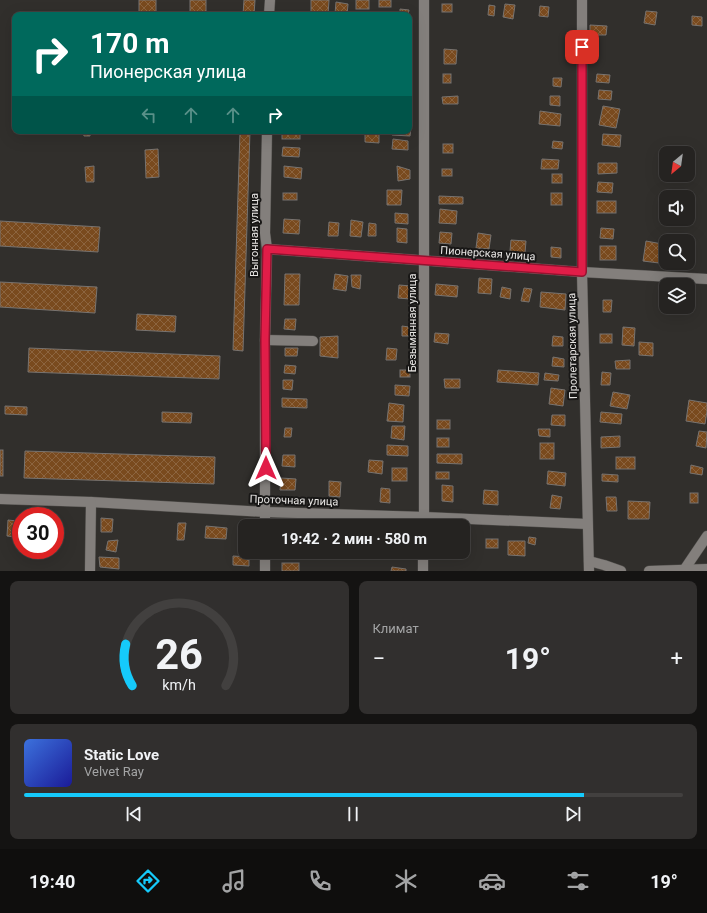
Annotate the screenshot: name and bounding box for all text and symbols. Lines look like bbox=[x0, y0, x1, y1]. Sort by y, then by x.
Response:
text: 170 m bbox=[90, 27, 169, 60]
icon: right bbox=[24, 28, 76, 80]
pin bbox=[565, 30, 599, 64]
icon: arrive bbox=[571, 36, 593, 58]
text: Пионерская улица bbox=[90, 61, 246, 82]
icon: left bbox=[138, 104, 160, 126]
icon: ahead bbox=[180, 104, 202, 126]
icon: ahead bbox=[222, 104, 244, 126]
icon: right bbox=[264, 104, 286, 126]
north arrow bbox=[659, 146, 695, 182]
map controls bbox=[659, 146, 695, 314]
button: sound bbox=[659, 190, 695, 226]
street label: Выгонная улица bbox=[248, 193, 261, 277]
button: search bbox=[659, 234, 695, 270]
street label: Пионерская улица bbox=[440, 244, 536, 263]
street label: Безымянная улица bbox=[406, 274, 419, 372]
button: layers bbox=[659, 278, 695, 314]
street label: Пролетарская улица bbox=[565, 293, 580, 399]
position arrow bbox=[245, 447, 287, 489]
street label: Проточная улица bbox=[249, 492, 339, 509]
speed limit sign: 30 bbox=[12, 507, 64, 559]
text: 19:42 · 2 мин · 580 m bbox=[281, 530, 427, 548]
text: Климат bbox=[373, 621, 419, 636]
text: 26 bbox=[155, 629, 203, 678]
text: 19° bbox=[505, 641, 551, 676]
text: − bbox=[373, 646, 385, 671]
text: + bbox=[671, 646, 683, 671]
text: km/h bbox=[162, 676, 196, 692]
text: Static Love bbox=[84, 746, 159, 764]
text: Velvet Ray bbox=[84, 764, 144, 779]
icon: previous bbox=[123, 803, 145, 825]
icon: pause bbox=[342, 803, 364, 825]
icon: next bbox=[562, 803, 584, 825]
icon: directions bbox=[134, 867, 162, 895]
icon: music bbox=[220, 867, 248, 895]
icon: phone bbox=[306, 867, 334, 895]
icon: climate bbox=[392, 867, 420, 895]
icon: car bbox=[478, 867, 506, 895]
icon: filters bbox=[564, 867, 592, 895]
text: 19:40 bbox=[29, 871, 75, 892]
text: 19° bbox=[650, 871, 678, 892]

